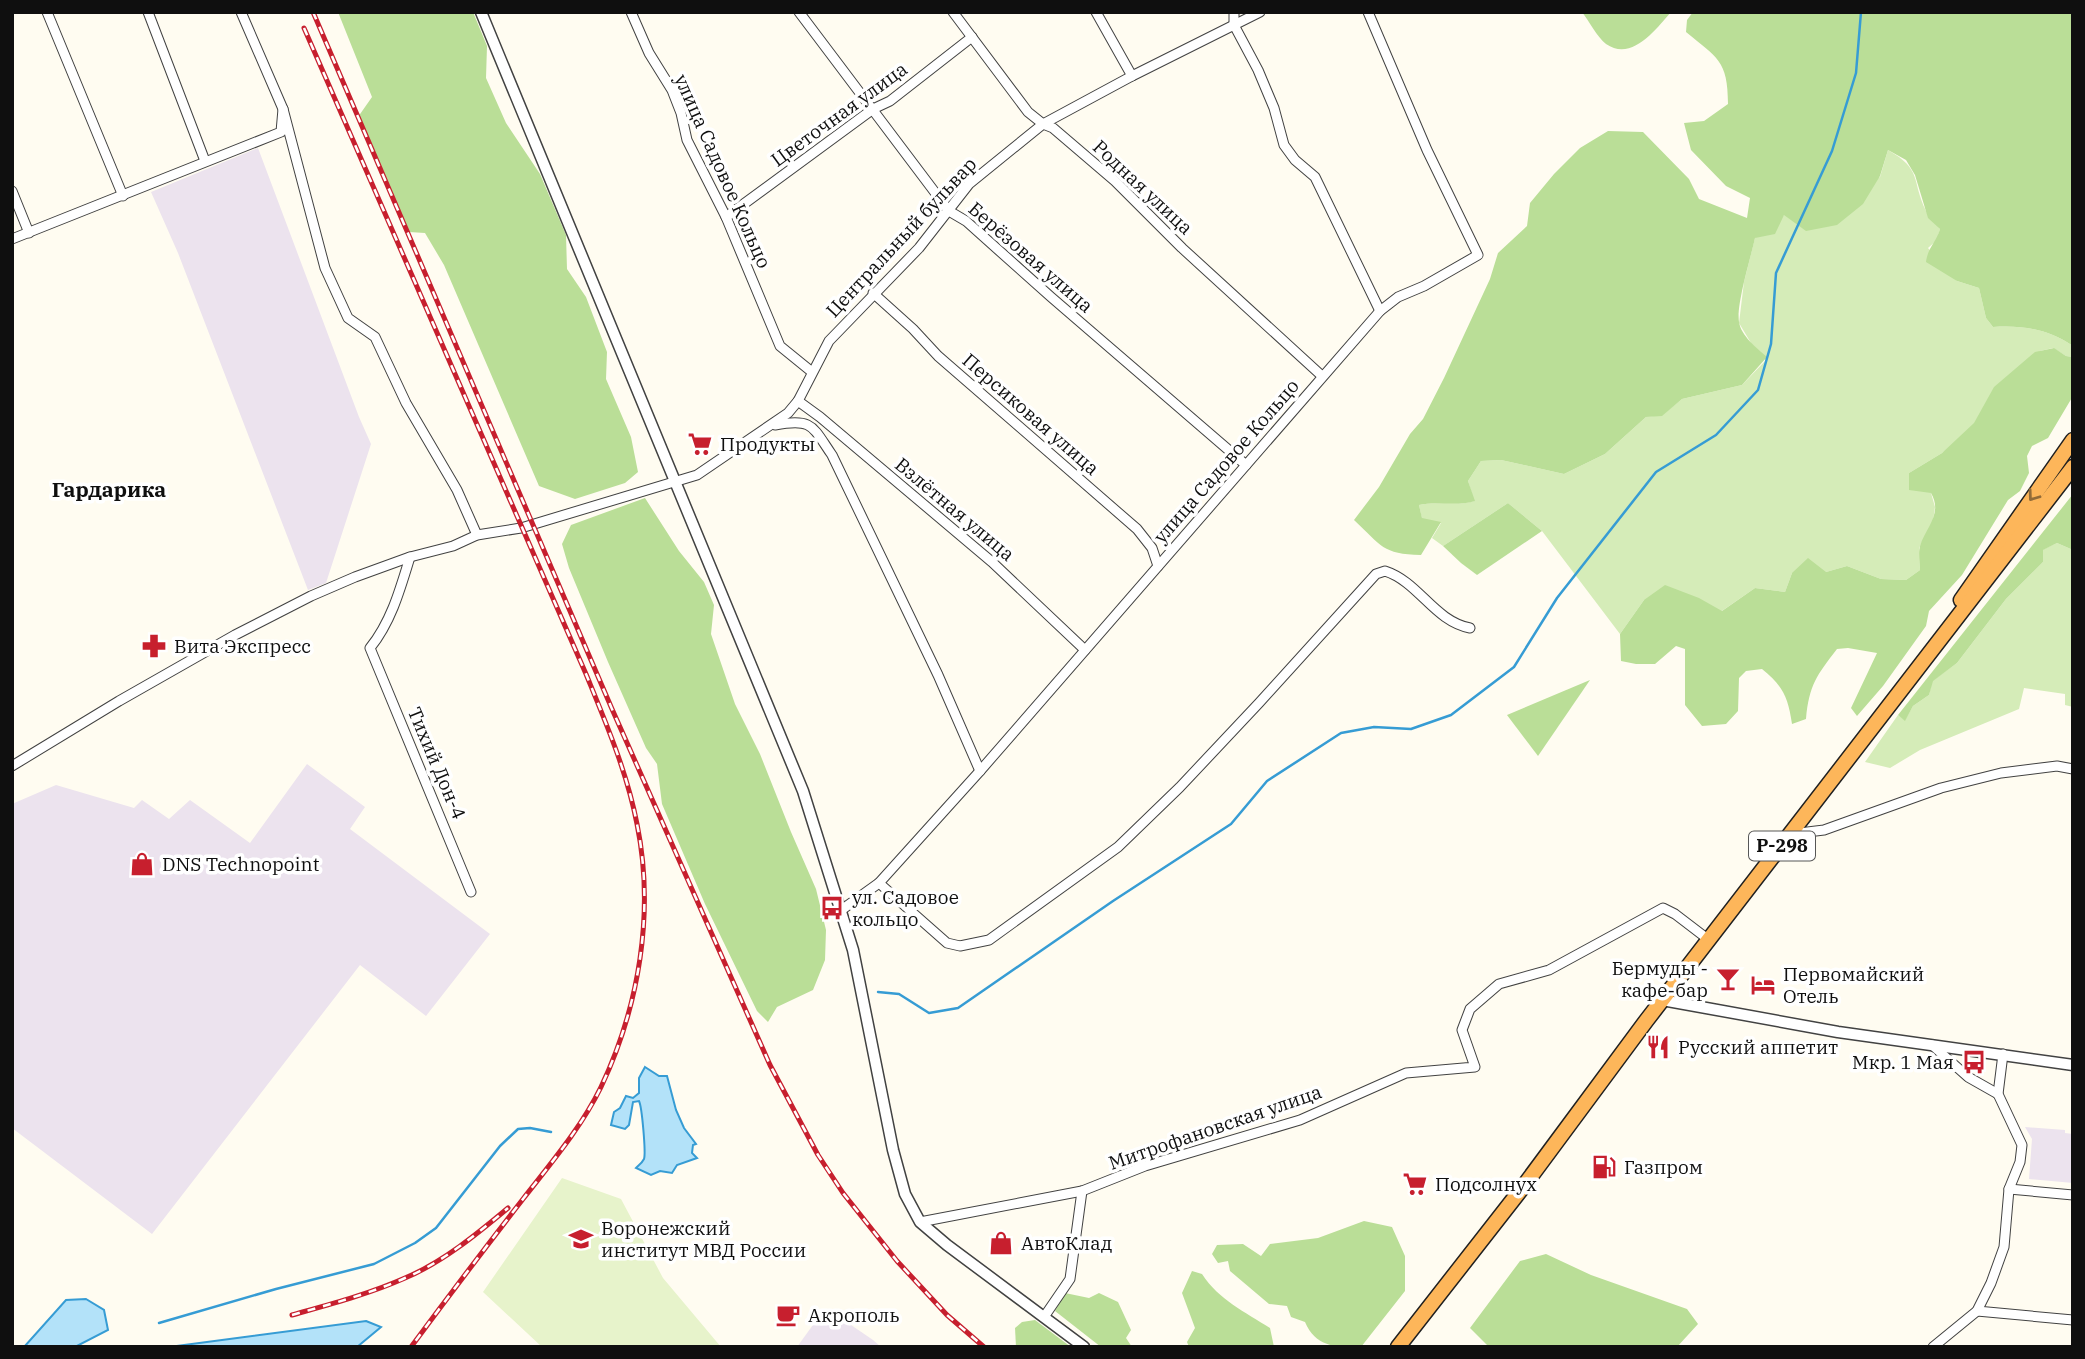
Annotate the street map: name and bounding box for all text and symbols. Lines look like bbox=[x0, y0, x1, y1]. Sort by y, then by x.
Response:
street label: Цветочная улица bbox=[766, 56, 912, 172]
street label: улица Садовое Кольцо bbox=[669, 70, 777, 272]
street label: Родная улица bbox=[1088, 135, 1198, 239]
street label: Центральный бульвар bbox=[821, 152, 981, 322]
street label: Берёзовая улица bbox=[964, 196, 1098, 318]
street label: Персиковая улица bbox=[958, 348, 1104, 480]
street label: улица Садовое Кольцо bbox=[1148, 374, 1304, 548]
supermarket icon: Продукты bbox=[686, 430, 714, 458]
place label: Продукты bbox=[720, 432, 815, 456]
street label: Взлётная улица bbox=[890, 452, 1020, 566]
district label: Гардарика bbox=[52, 475, 166, 503]
one-way arrow bbox=[2029, 488, 2041, 501]
pharmacy icon: Вита Экспресс bbox=[140, 632, 168, 660]
place label: Вита Экспресс bbox=[174, 634, 311, 658]
street label: Тихий Дон-4 bbox=[403, 703, 471, 823]
road number: Р-298 bbox=[1749, 832, 1815, 860]
shop icon: DNS Technopoint bbox=[128, 850, 156, 878]
place label: DNS Technopoint bbox=[162, 852, 320, 876]
place label: ул. Садовое кольцо bbox=[852, 885, 959, 931]
bus stop icon: ул. Садовое кольцо bbox=[818, 894, 846, 922]
place label: Бермуды - кафе-бар bbox=[1612, 956, 1708, 1002]
place label: Первомайский Отель bbox=[1783, 962, 1924, 1008]
bar icon: Бермуды - кафе-бар bbox=[1714, 965, 1742, 993]
hotel icon: Первомайский Отель bbox=[1749, 971, 1777, 999]
restaurant icon: Русский аппетит bbox=[1644, 1033, 1672, 1061]
place label: Русский аппетит bbox=[1678, 1035, 1838, 1059]
bus stop icon: Мкр. 1 Мая bbox=[1960, 1048, 1988, 1076]
place label: Мкр. 1 Мая bbox=[1852, 1050, 1954, 1074]
street label: Митрофановская улица bbox=[1105, 1079, 1325, 1175]
fuel station icon: Газпром bbox=[1590, 1153, 1618, 1181]
place label: Газпром bbox=[1624, 1155, 1703, 1179]
supermarket icon: Подсолнух bbox=[1401, 1170, 1429, 1198]
place label: Подсолнух bbox=[1435, 1172, 1537, 1196]
place label: Воронежский институт МВД России bbox=[601, 1216, 806, 1262]
school or university icon: Воронежский институт МВД России bbox=[567, 1225, 595, 1253]
shop icon: АвтоКлад bbox=[987, 1229, 1015, 1257]
place label: АвтоКлад bbox=[1021, 1231, 1112, 1255]
cafe icon: Акрополь bbox=[774, 1301, 802, 1329]
place label: Акрополь bbox=[808, 1303, 900, 1327]

